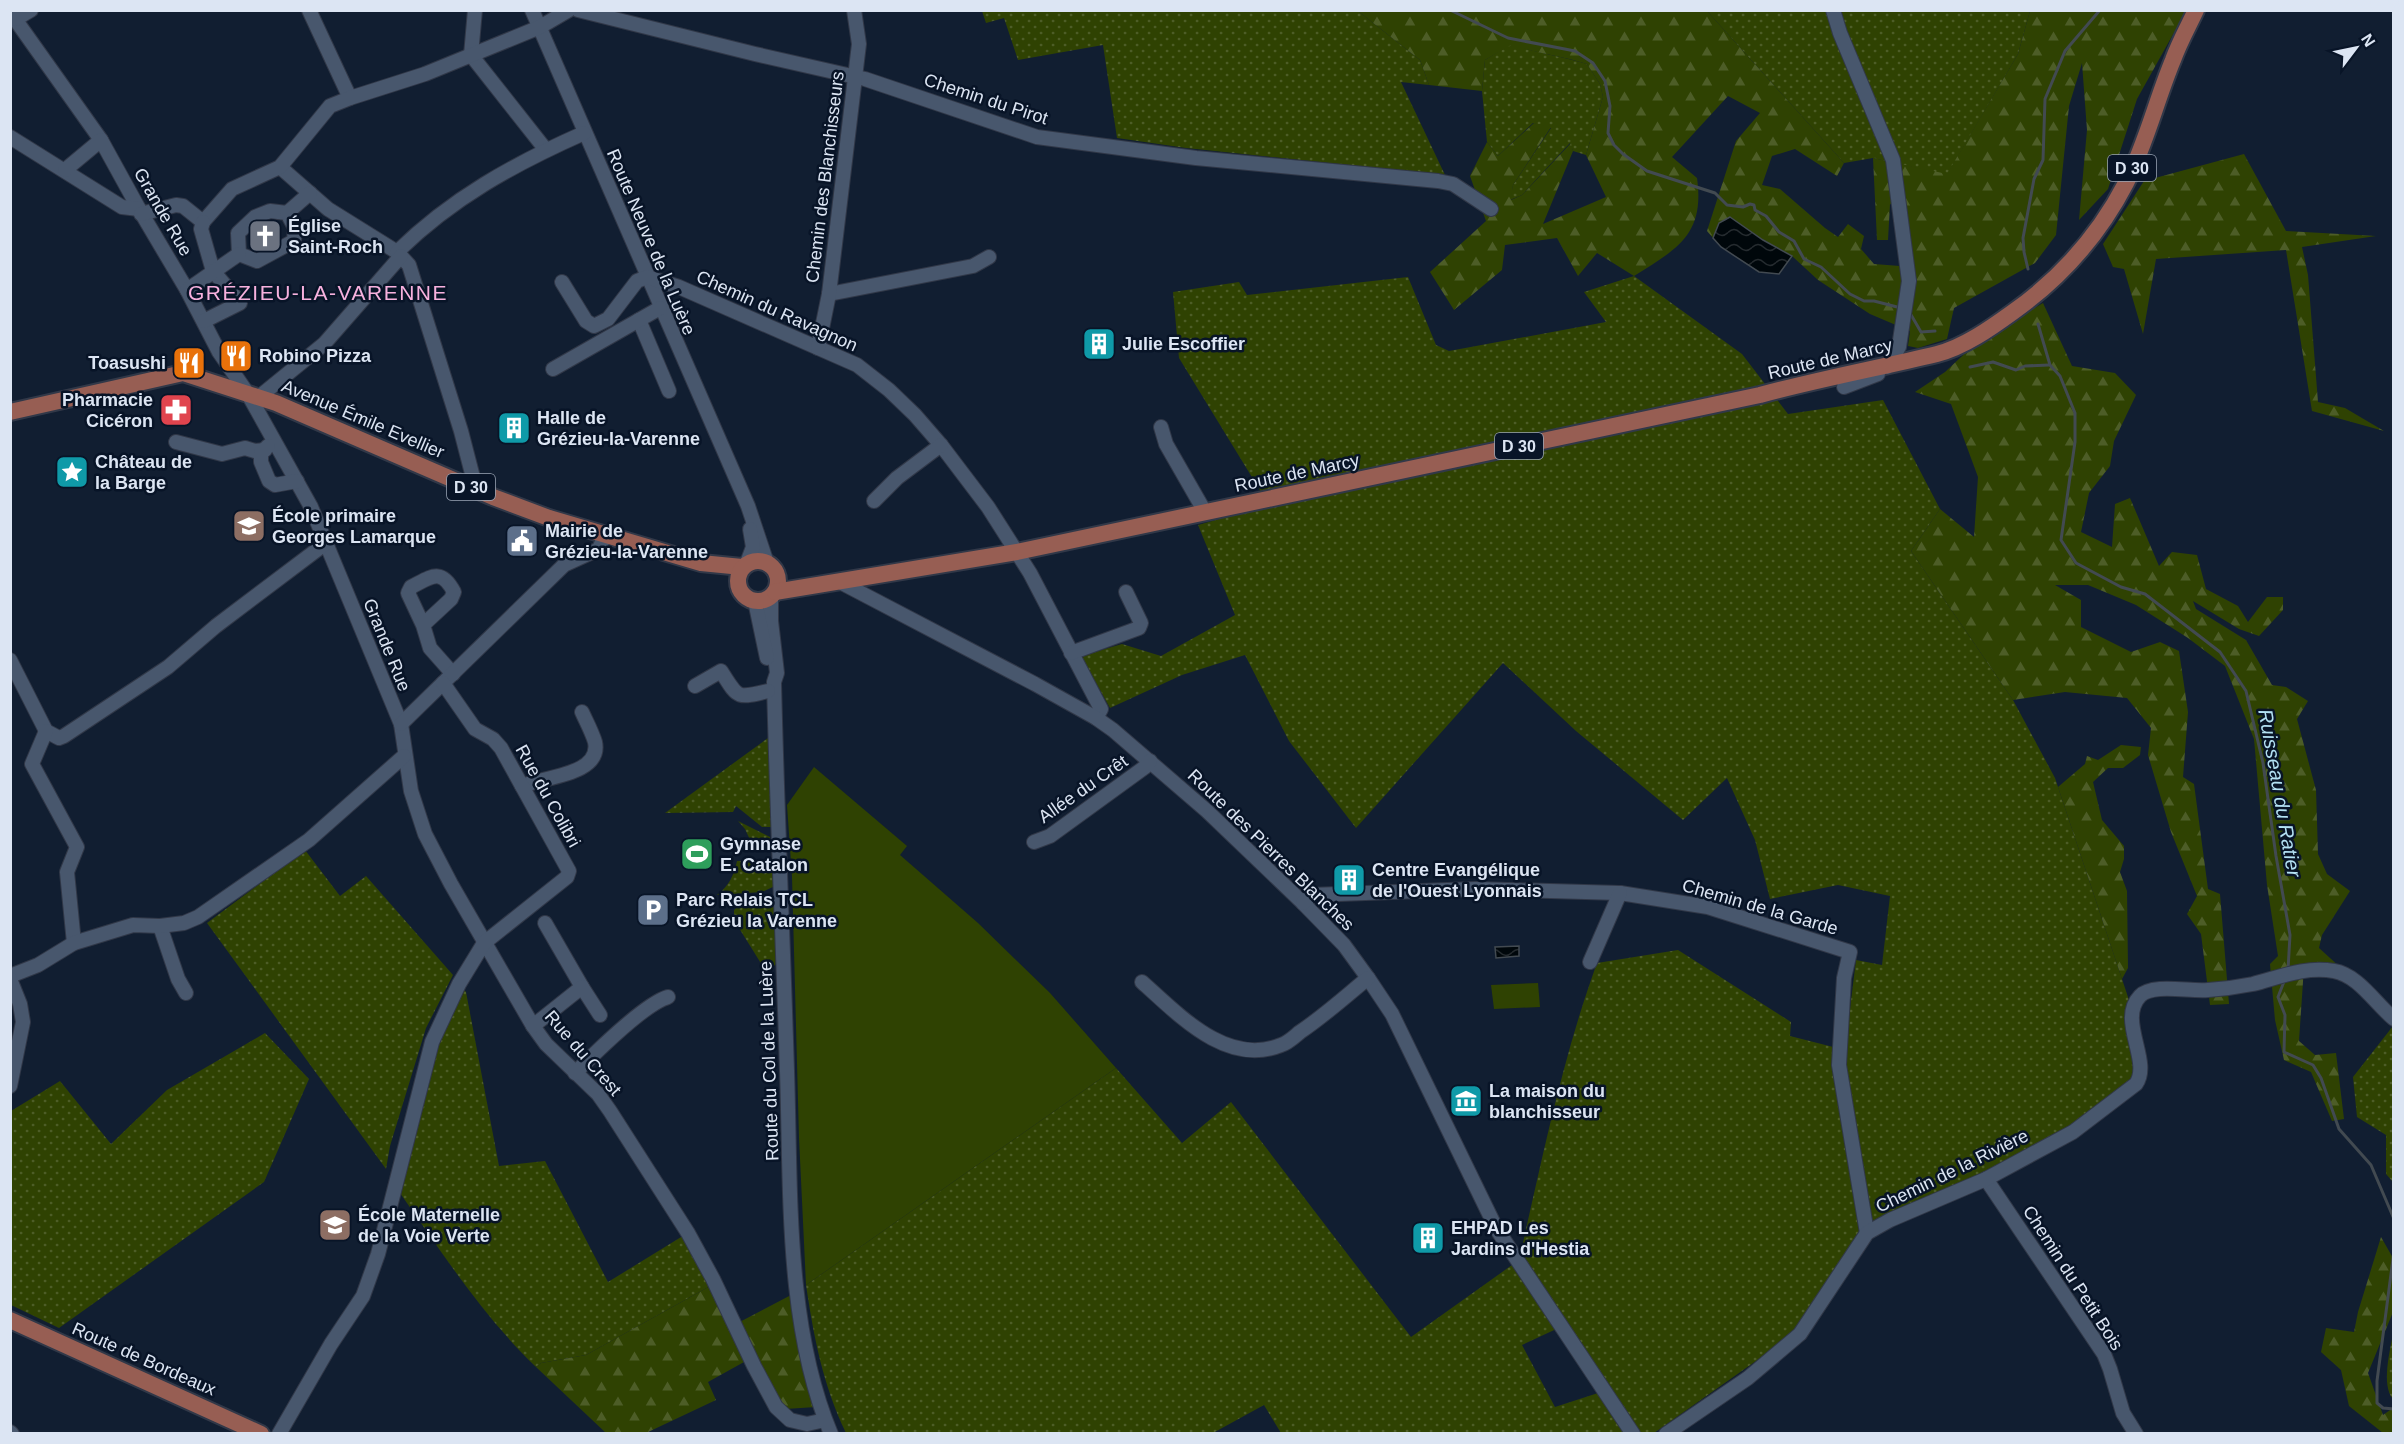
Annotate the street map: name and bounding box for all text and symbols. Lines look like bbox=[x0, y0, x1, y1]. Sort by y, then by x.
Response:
north arrow bbox=[2326, 18, 2386, 78]
text: N bbox=[2358, 31, 2379, 50]
street label: Chemin des Blanchisseurs bbox=[802, 70, 848, 284]
street label: Chemin du Pirot bbox=[922, 70, 1050, 128]
street label: Route Neuve de la Luère bbox=[603, 146, 699, 338]
road number: D 30 bbox=[2108, 155, 2156, 181]
street label: Grande Rue bbox=[130, 165, 196, 259]
place label: Église Saint-Roch bbox=[288, 215, 383, 257]
church icon: Église Saint-Roch bbox=[247, 218, 283, 254]
street label: Chemin du Ravagnon bbox=[693, 266, 861, 356]
district label: GRÉZIEU-LA-VARENNE bbox=[188, 281, 448, 304]
building icon: Julie Escoffier bbox=[1081, 326, 1117, 362]
place label: Julie Escoffier bbox=[1122, 334, 1245, 354]
street label: Route de Marcy bbox=[1766, 335, 1894, 383]
restaurant icon: Robino Pizza bbox=[218, 338, 254, 374]
restaurant icon: Toasushi bbox=[171, 345, 207, 381]
place label: Robino Pizza bbox=[259, 346, 372, 366]
place label: Toasushi bbox=[88, 353, 166, 373]
street label: Avenue Émile Evellier bbox=[279, 376, 447, 462]
place label: Pharmacie Cicéron bbox=[62, 390, 153, 431]
pharmacy icon: Pharmacie Cicéron bbox=[158, 392, 194, 428]
place label: Halle de Grézieu-la-Varenne bbox=[537, 408, 700, 449]
building icon: Halle de Grézieu-la-Varenne bbox=[496, 410, 532, 446]
road number: D 30 bbox=[1495, 433, 1543, 459]
street label: Route de Marcy bbox=[1233, 450, 1361, 496]
place label: Château de la Barge bbox=[95, 452, 192, 493]
place icon: Château de la Barge bbox=[54, 454, 90, 490]
road number: D 30 bbox=[447, 474, 495, 500]
place label: École primaire Georges Lamarque bbox=[272, 505, 436, 547]
school or university icon: École primaire Georges Lamarque bbox=[231, 508, 267, 544]
place label: Mairie de Grézieu-la-Varenne bbox=[545, 521, 708, 562]
public building icon: Mairie de Grézieu-la-Varenne bbox=[504, 523, 540, 559]
street label: Grande Rue bbox=[359, 596, 415, 694]
water label: Ruisseau du Ratier bbox=[2254, 707, 2306, 880]
street label: Rue du Colibri bbox=[512, 741, 584, 851]
street label: Allée du Crêt bbox=[1035, 751, 1131, 827]
street label: Route des Pierres Blanches bbox=[1184, 765, 1358, 935]
place label: Gymnase E. Catalon bbox=[720, 834, 808, 875]
sports icon: Gymnase E. Catalon bbox=[679, 836, 715, 872]
place label: Centre Evangélique de l'Ouest Lyonnais bbox=[1372, 860, 1542, 901]
building icon: Centre Evangélique de l'Ouest Lyonnais bbox=[1331, 862, 1367, 898]
street label: Chemin de la Garde bbox=[1680, 875, 1840, 939]
place label: Parc Relais TCL Grézieu la Varenne bbox=[676, 890, 837, 931]
parking icon: Parc Relais TCL Grézieu la Varenne bbox=[635, 892, 671, 928]
street label: Route du Col de la Luère bbox=[756, 961, 782, 1161]
street label: Rue du Crest bbox=[541, 1006, 625, 1100]
place label: La maison du blanchisseur bbox=[1489, 1081, 1605, 1122]
museum icon: La maison du blanchisseur bbox=[1448, 1083, 1484, 1119]
street label: Chemin de la Rivière bbox=[1873, 1125, 2031, 1217]
street label: Chemin du Petit Bois bbox=[2019, 1202, 2127, 1354]
place label: École Maternelle de la Voie Verte bbox=[358, 1204, 500, 1246]
school or university icon: École Maternelle de la Voie Verte bbox=[317, 1207, 353, 1243]
place label: EHPAD Les Jardins d'Hestia bbox=[1451, 1218, 1590, 1259]
building icon: EHPAD Les Jardins d'Hestia bbox=[1410, 1220, 1446, 1256]
street label: Route de Bordeaux bbox=[69, 1318, 219, 1400]

